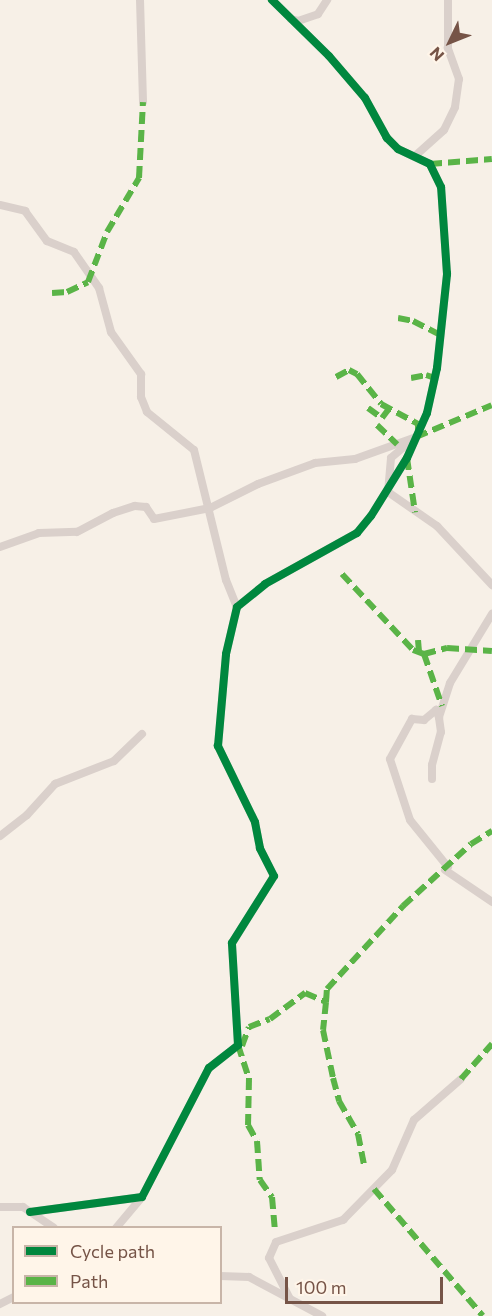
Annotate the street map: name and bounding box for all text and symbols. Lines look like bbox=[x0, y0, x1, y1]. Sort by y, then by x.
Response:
north arrow bbox=[420, 12, 480, 72]
text: N bbox=[425, 44, 448, 65]
legend bbox=[12, 1226, 222, 1304]
text: Cycle path bbox=[70, 1240, 155, 1262]
scale bar bbox=[288, 1265, 446, 1303]
text: Path bbox=[70, 1270, 108, 1292]
text: 100 m bbox=[296, 1276, 346, 1298]

